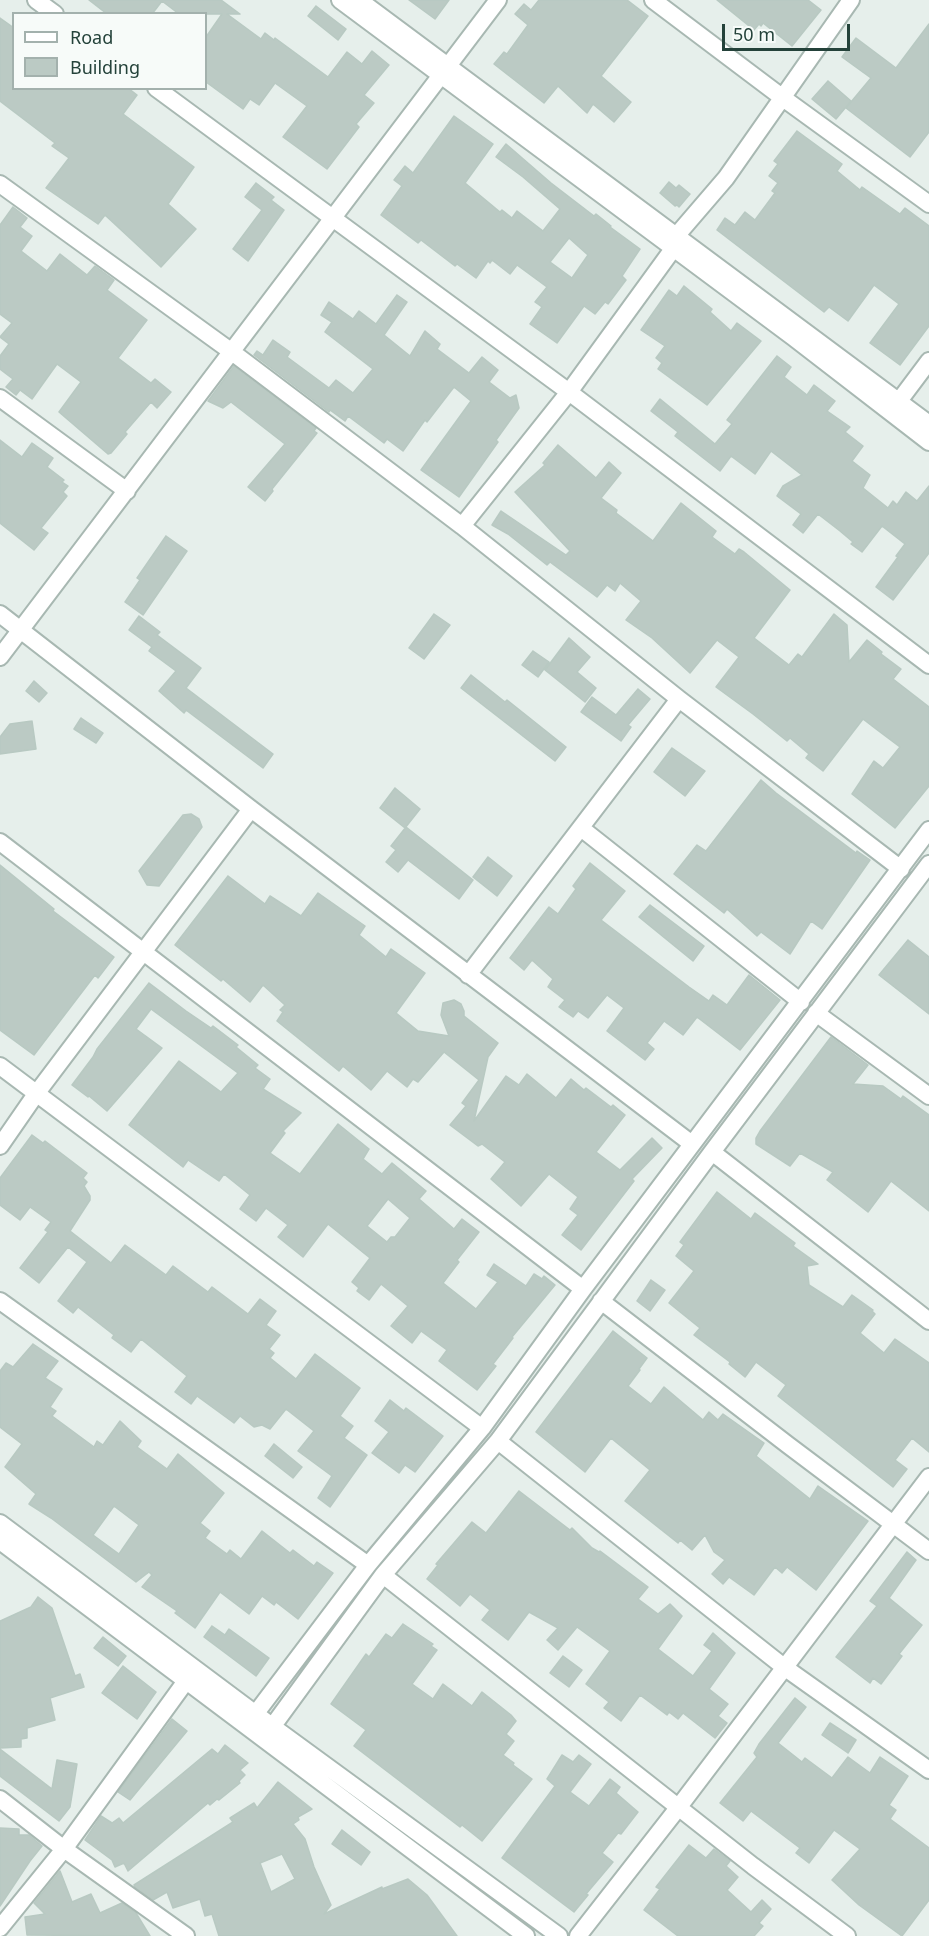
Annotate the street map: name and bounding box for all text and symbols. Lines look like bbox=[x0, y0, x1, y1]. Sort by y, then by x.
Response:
legend bbox=[12, 12, 207, 90]
scale bar bbox=[725, 12, 852, 50]
text: 50 m bbox=[733, 22, 775, 46]
text: Road bbox=[70, 25, 113, 49]
text: Building bbox=[70, 55, 140, 79]

